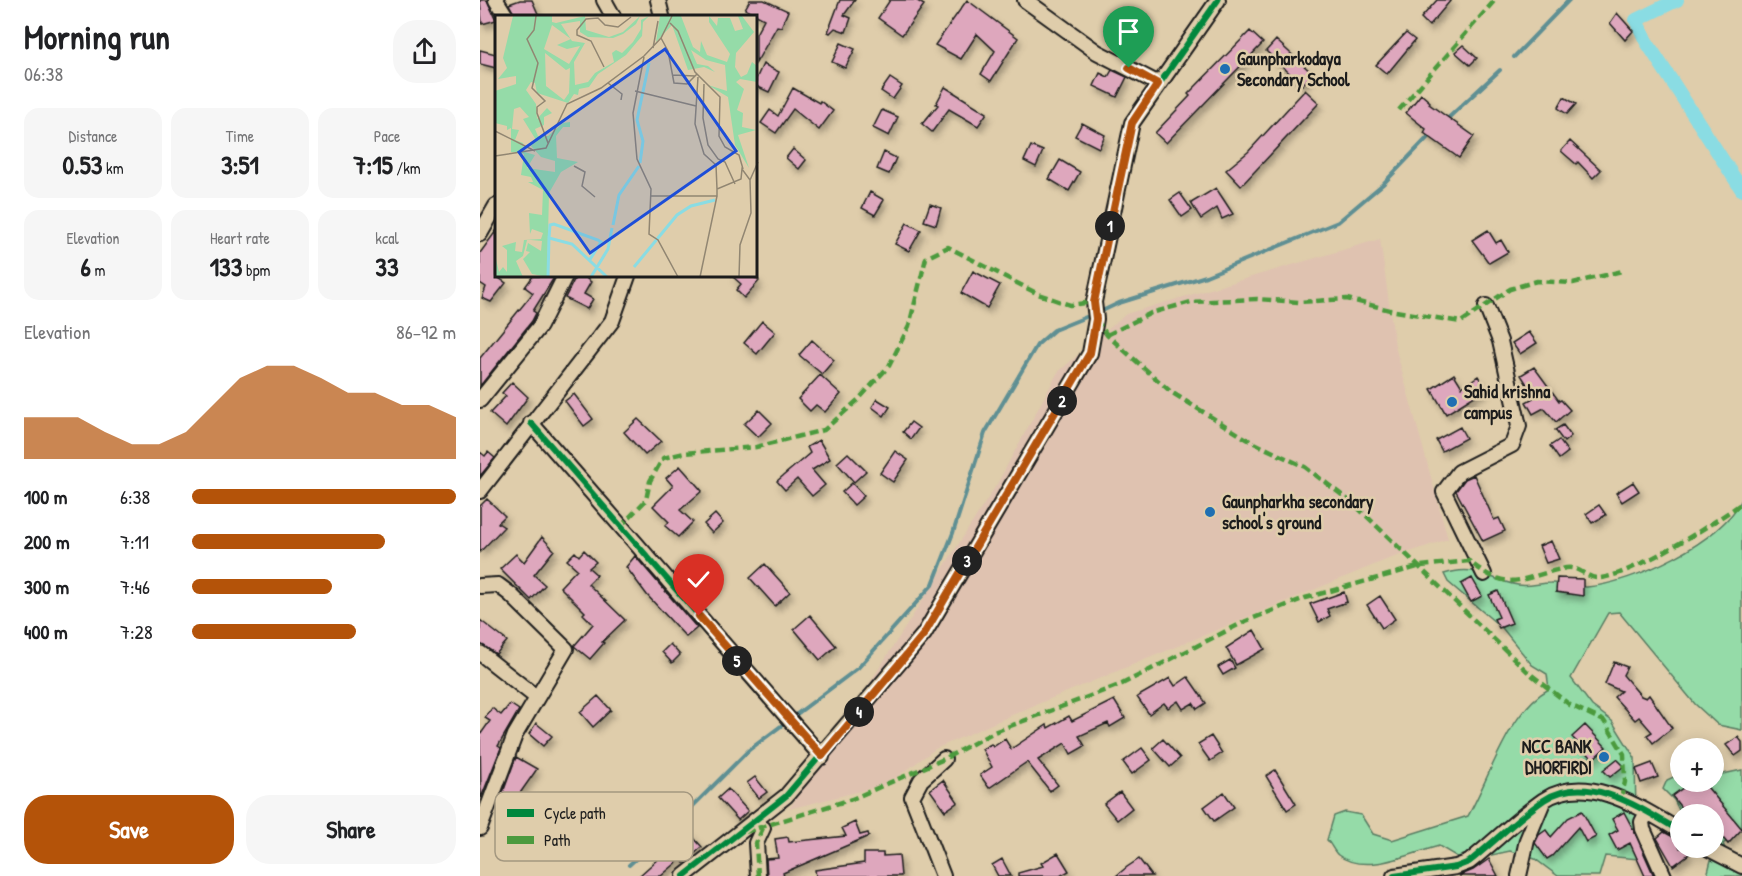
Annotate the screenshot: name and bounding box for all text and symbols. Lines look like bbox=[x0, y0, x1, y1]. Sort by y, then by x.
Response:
pin bbox=[1103, 6, 1154, 68]
text: Morning run bbox=[24, 15, 170, 59]
inset map bbox=[495, 15, 758, 278]
icon: arrive bbox=[1112, 15, 1145, 48]
button: share bbox=[393, 20, 456, 83]
place label: Gaunpharkodaya Secondary School bbox=[1237, 46, 1351, 93]
text: 06:38 bbox=[24, 60, 63, 87]
marker: Gaunpharkodaya Secondary School bbox=[1218, 62, 1232, 76]
text: Distance bbox=[69, 125, 117, 147]
text: Time bbox=[226, 125, 254, 147]
text: Pace bbox=[374, 125, 400, 147]
text: 0.53 bbox=[62, 147, 102, 182]
text: 3:51 bbox=[221, 147, 259, 182]
text: 7:15 bbox=[353, 147, 393, 182]
text: km bbox=[102, 157, 124, 179]
text: /km bbox=[393, 157, 421, 179]
pin: 1 bbox=[1095, 211, 1125, 241]
text: 1 bbox=[1107, 215, 1113, 237]
text: Elevation bbox=[66, 227, 120, 249]
text: Heart rate bbox=[210, 227, 270, 249]
text: kcal bbox=[375, 227, 399, 249]
text: 6 bbox=[81, 249, 91, 284]
text: 133 bbox=[210, 249, 242, 284]
text: 33 bbox=[375, 249, 399, 284]
text: m bbox=[91, 259, 105, 281]
text: bpm bbox=[242, 259, 270, 281]
text: Elevation bbox=[24, 318, 90, 345]
text: 86–92 m bbox=[396, 318, 456, 345]
place label: Sahid krishna campus bbox=[1464, 379, 1551, 426]
pin: 2 bbox=[1047, 386, 1077, 416]
text: 2 bbox=[1058, 390, 1066, 412]
marker: Sahid krishna campus bbox=[1445, 395, 1459, 409]
text: 100 m bbox=[24, 483, 67, 510]
text: 6:38 bbox=[120, 483, 150, 510]
place label: Gaunpharkha secondary school's ground bbox=[1222, 489, 1374, 536]
marker: Gaunpharkha secondary school's ground bbox=[1203, 505, 1217, 519]
text: 200 m bbox=[24, 528, 69, 555]
text: 7:11 bbox=[120, 528, 149, 555]
pin: 3 bbox=[952, 546, 982, 576]
text: 3 bbox=[963, 550, 971, 572]
pin bbox=[673, 554, 724, 616]
icon: check bbox=[682, 563, 715, 596]
text: 300 m bbox=[24, 573, 69, 600]
text: 7:46 bbox=[120, 573, 150, 600]
text: 400 m bbox=[24, 618, 68, 645]
text: 7:28 bbox=[120, 618, 153, 645]
pin: 5 bbox=[722, 646, 752, 676]
text: 5 bbox=[734, 650, 740, 672]
pin: 4 bbox=[844, 697, 874, 727]
text: 4 bbox=[856, 701, 862, 723]
place label: NCC BANK DHORFIRDI bbox=[1522, 734, 1593, 780]
map controls bbox=[1670, 738, 1724, 858]
button: + bbox=[1670, 738, 1724, 792]
marker: NCC BANK DHORFIRDI bbox=[1597, 750, 1611, 764]
legend bbox=[495, 792, 693, 861]
button: Save bbox=[24, 795, 234, 864]
button: Share bbox=[246, 795, 456, 864]
text: Cycle path bbox=[544, 802, 606, 824]
button: − bbox=[1670, 804, 1724, 858]
text: Path bbox=[544, 829, 570, 851]

